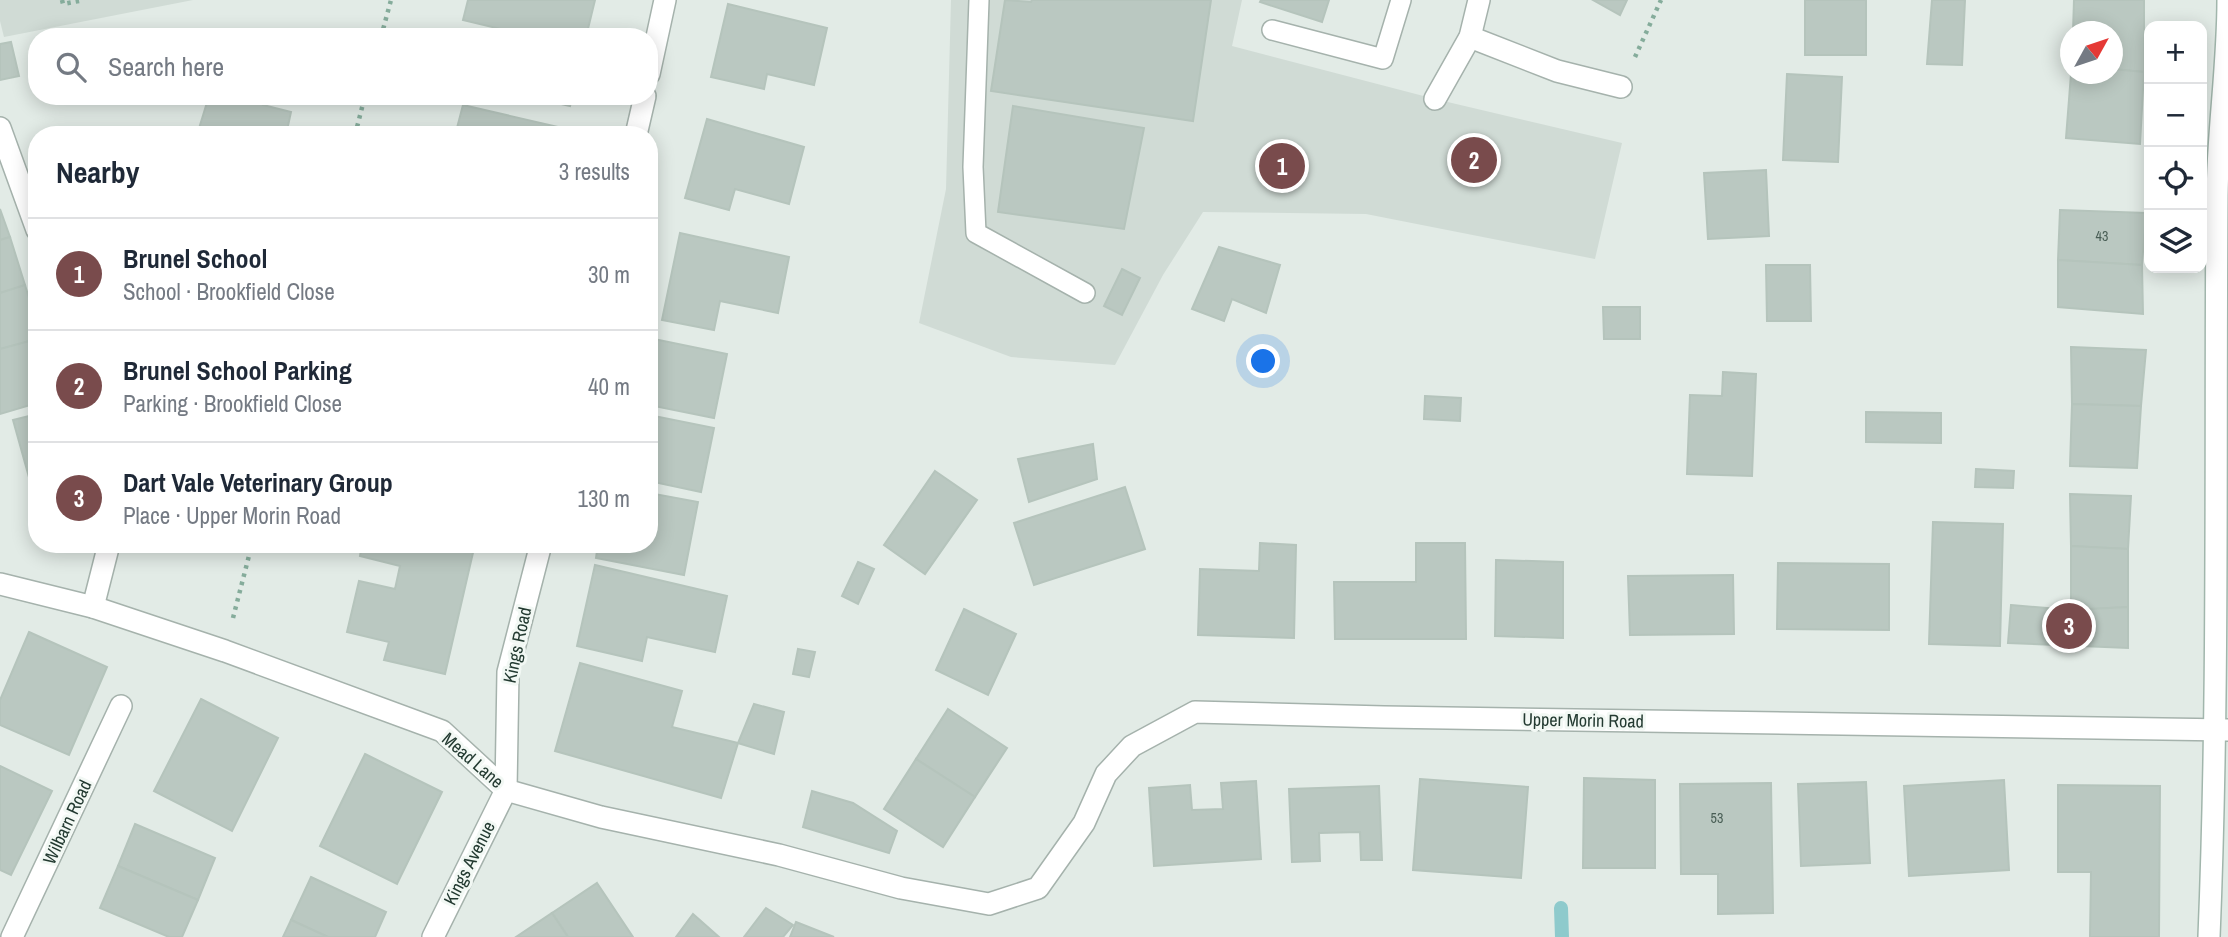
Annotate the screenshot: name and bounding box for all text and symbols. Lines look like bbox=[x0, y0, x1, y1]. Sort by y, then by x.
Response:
north arrow bbox=[2060, 21, 2123, 84]
map controls bbox=[2144, 21, 2207, 273]
button: + bbox=[2144, 21, 2207, 84]
search box bbox=[28, 28, 658, 105]
icon: search bbox=[52, 48, 90, 86]
text: Search here bbox=[108, 49, 224, 84]
button: − bbox=[2144, 84, 2207, 147]
pin: 2 bbox=[1451, 134, 1497, 186]
pin: 1 bbox=[1259, 140, 1305, 192]
button: locate bbox=[2144, 147, 2207, 210]
text: Nearby bbox=[56, 152, 139, 192]
text: 3 results bbox=[559, 156, 630, 187]
button: layers bbox=[2144, 210, 2207, 273]
house number: 43 bbox=[2096, 227, 2108, 245]
text: Brunel School bbox=[123, 241, 268, 276]
text: 1 bbox=[74, 259, 84, 290]
text: 30 m bbox=[588, 259, 630, 290]
text: School · Brookfield Close bbox=[123, 276, 335, 307]
your location bbox=[1246, 344, 1280, 378]
text: Brunel School Parking bbox=[123, 353, 352, 388]
text: 2 bbox=[74, 371, 84, 402]
text: 40 m bbox=[588, 371, 630, 402]
text: Parking · Brookfield Close bbox=[123, 388, 342, 419]
text: Dart Vale Veterinary Group bbox=[123, 465, 393, 500]
text: 3 bbox=[74, 483, 84, 514]
text: 130 m bbox=[578, 483, 630, 514]
text: Place · Upper Morin Road bbox=[123, 500, 341, 531]
pin: 3 bbox=[2046, 600, 2092, 652]
street label: Kings Road bbox=[497, 605, 537, 685]
street label: Upper Morin Road bbox=[1522, 706, 1644, 734]
street label: Mead Lane bbox=[437, 726, 509, 794]
street label: Wilbarn Road bbox=[37, 776, 97, 868]
house number: 53 bbox=[1711, 809, 1723, 827]
street label: Kings Avenue bbox=[437, 817, 501, 909]

